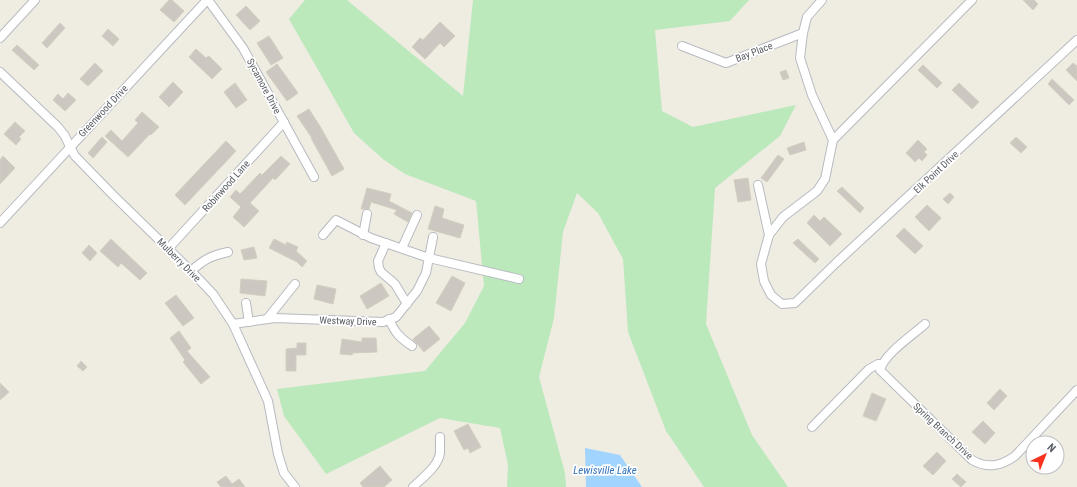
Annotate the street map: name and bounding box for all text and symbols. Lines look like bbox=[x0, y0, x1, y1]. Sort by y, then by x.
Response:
street label: Bay Place bbox=[734, 40, 774, 64]
street label: Sycamore Drive bbox=[245, 56, 283, 116]
street label: Greenwood Drive bbox=[76, 83, 130, 139]
street label: Elk Point Drive bbox=[911, 148, 961, 195]
street label: Robinwood Lane bbox=[200, 158, 252, 214]
street label: Mulberry Drive bbox=[155, 236, 203, 284]
street label: Westway Drive bbox=[319, 315, 377, 328]
street label: Spring Branch Drive bbox=[911, 401, 975, 462]
north arrow bbox=[1025, 435, 1065, 475]
text: N bbox=[1045, 441, 1059, 455]
water label: Lewisville Lake bbox=[573, 464, 637, 477]

